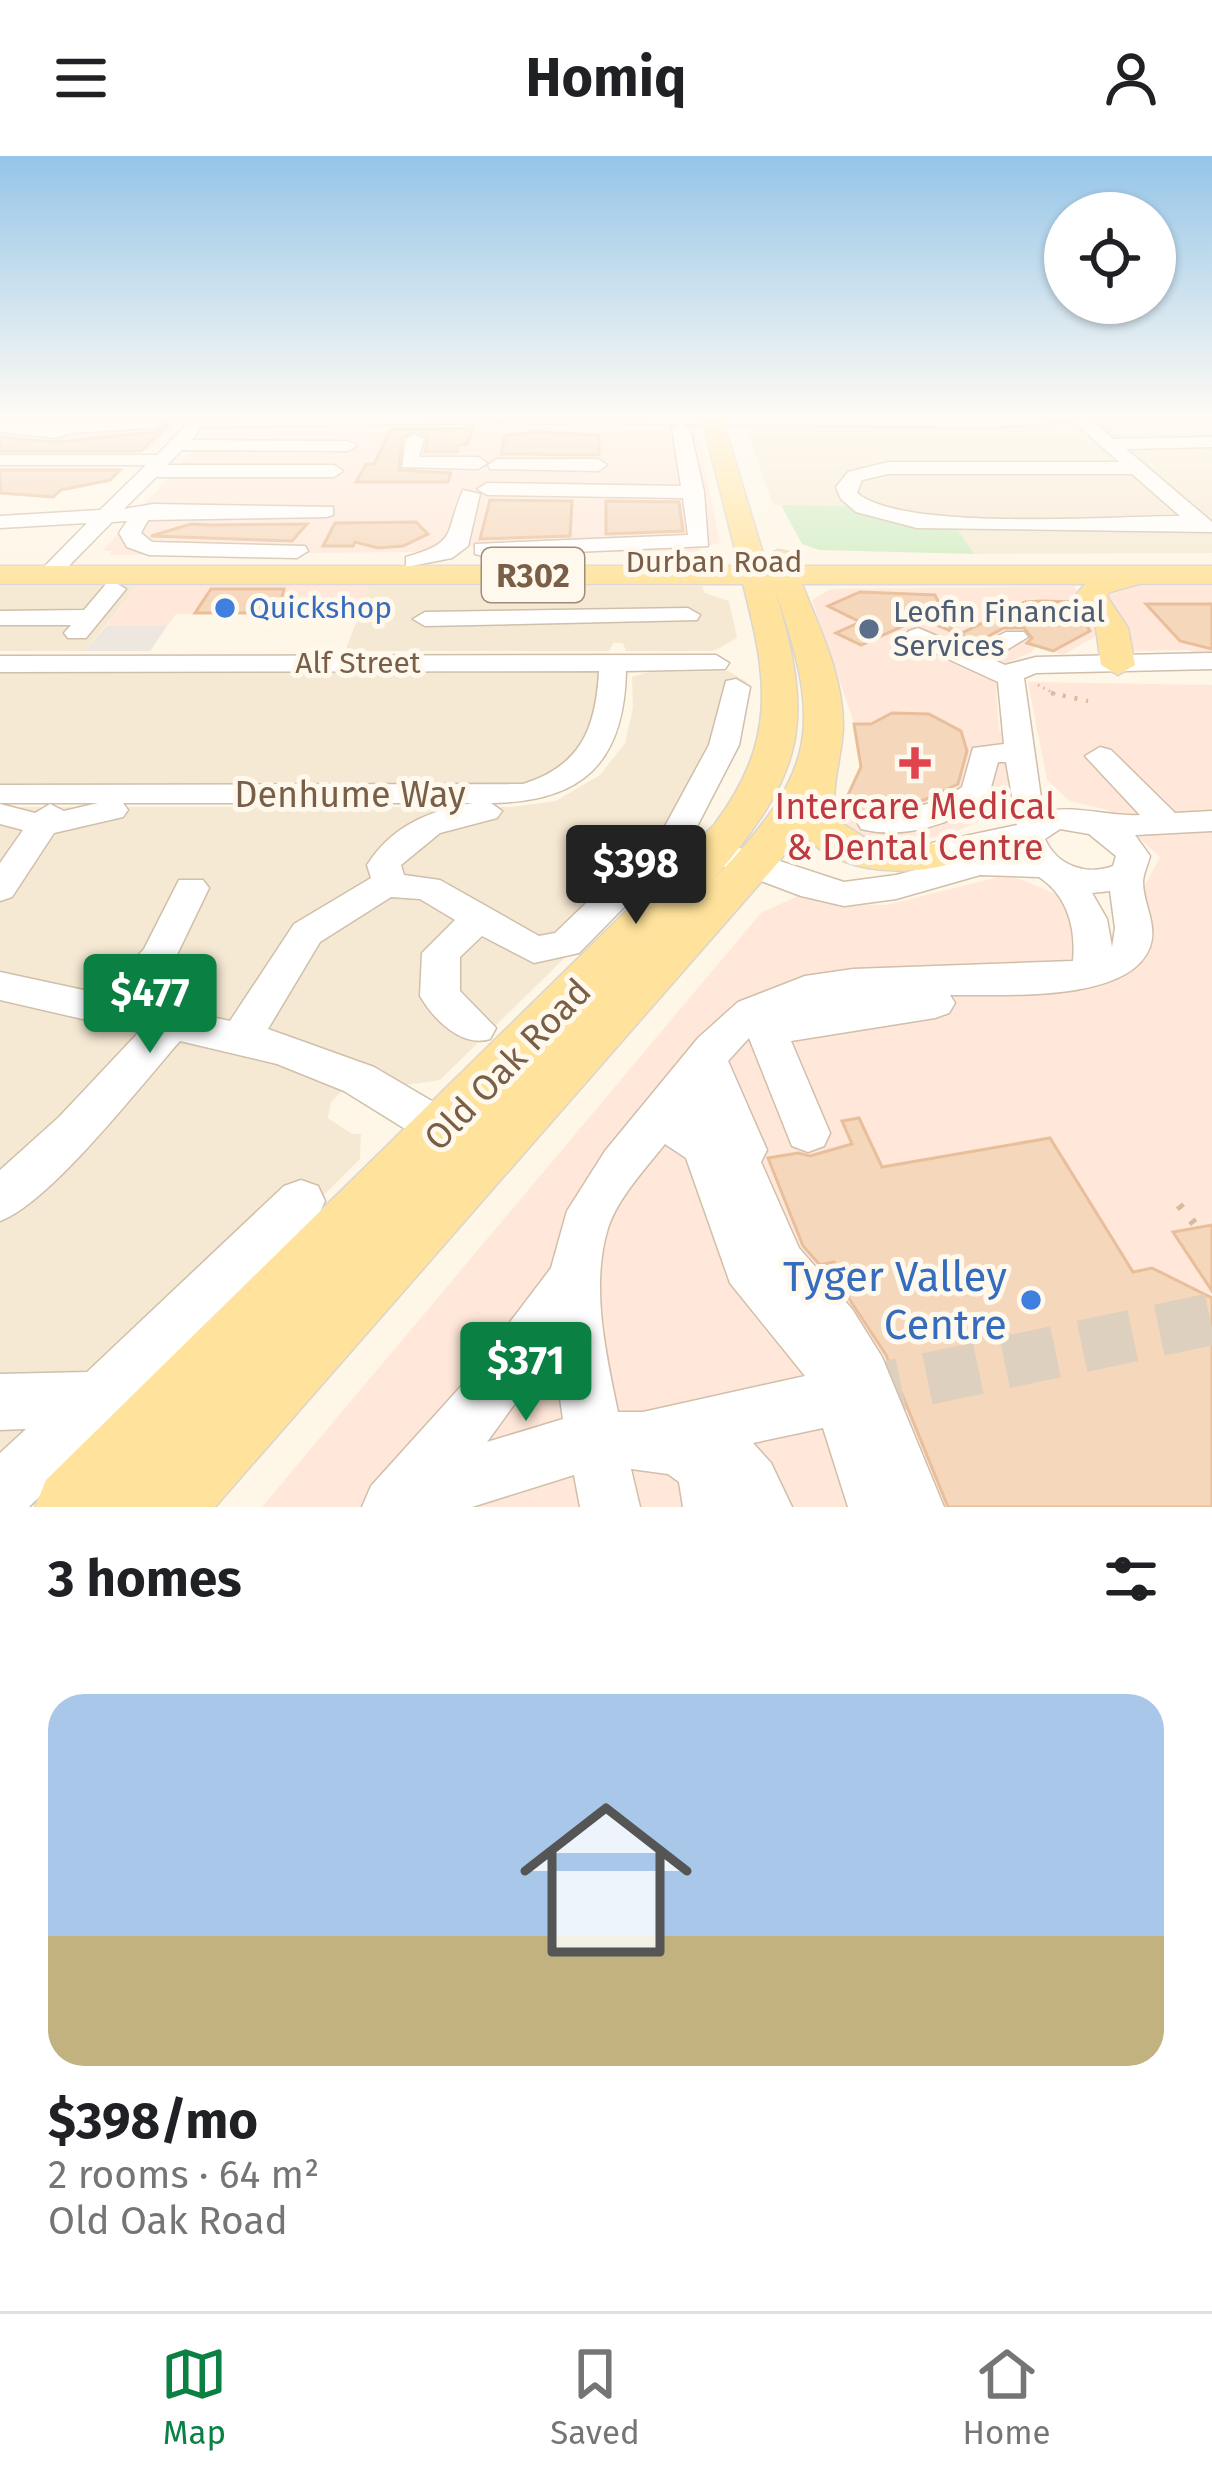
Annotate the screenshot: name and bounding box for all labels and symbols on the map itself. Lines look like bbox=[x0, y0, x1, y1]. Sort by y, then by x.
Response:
street label: Durban Road bbox=[626, 544, 802, 580]
road number: R302 bbox=[482, 548, 584, 602]
place label: Quickshop bbox=[249, 590, 392, 626]
place label: Leofin Financial Services bbox=[893, 594, 1105, 664]
marker: Quickshop bbox=[212, 595, 238, 621]
marker: Leofin Financial Services bbox=[856, 616, 882, 642]
street label: Alf Street bbox=[295, 645, 421, 681]
marker: Intercare Medical & Dental Centre bbox=[899, 747, 931, 779]
street label: Denhume Way bbox=[234, 773, 466, 817]
place label: Intercare Medical & Dental Centre bbox=[775, 785, 1055, 870]
pin: $398 bbox=[565, 825, 707, 927]
pin: $477 bbox=[79, 954, 221, 1056]
street label: Old Oak Road bbox=[415, 970, 600, 1160]
place label: Tyger Valley Centre bbox=[783, 1252, 1007, 1350]
marker: Tyger Valley Centre bbox=[1018, 1287, 1044, 1313]
pin: $371 bbox=[455, 1322, 597, 1424]

